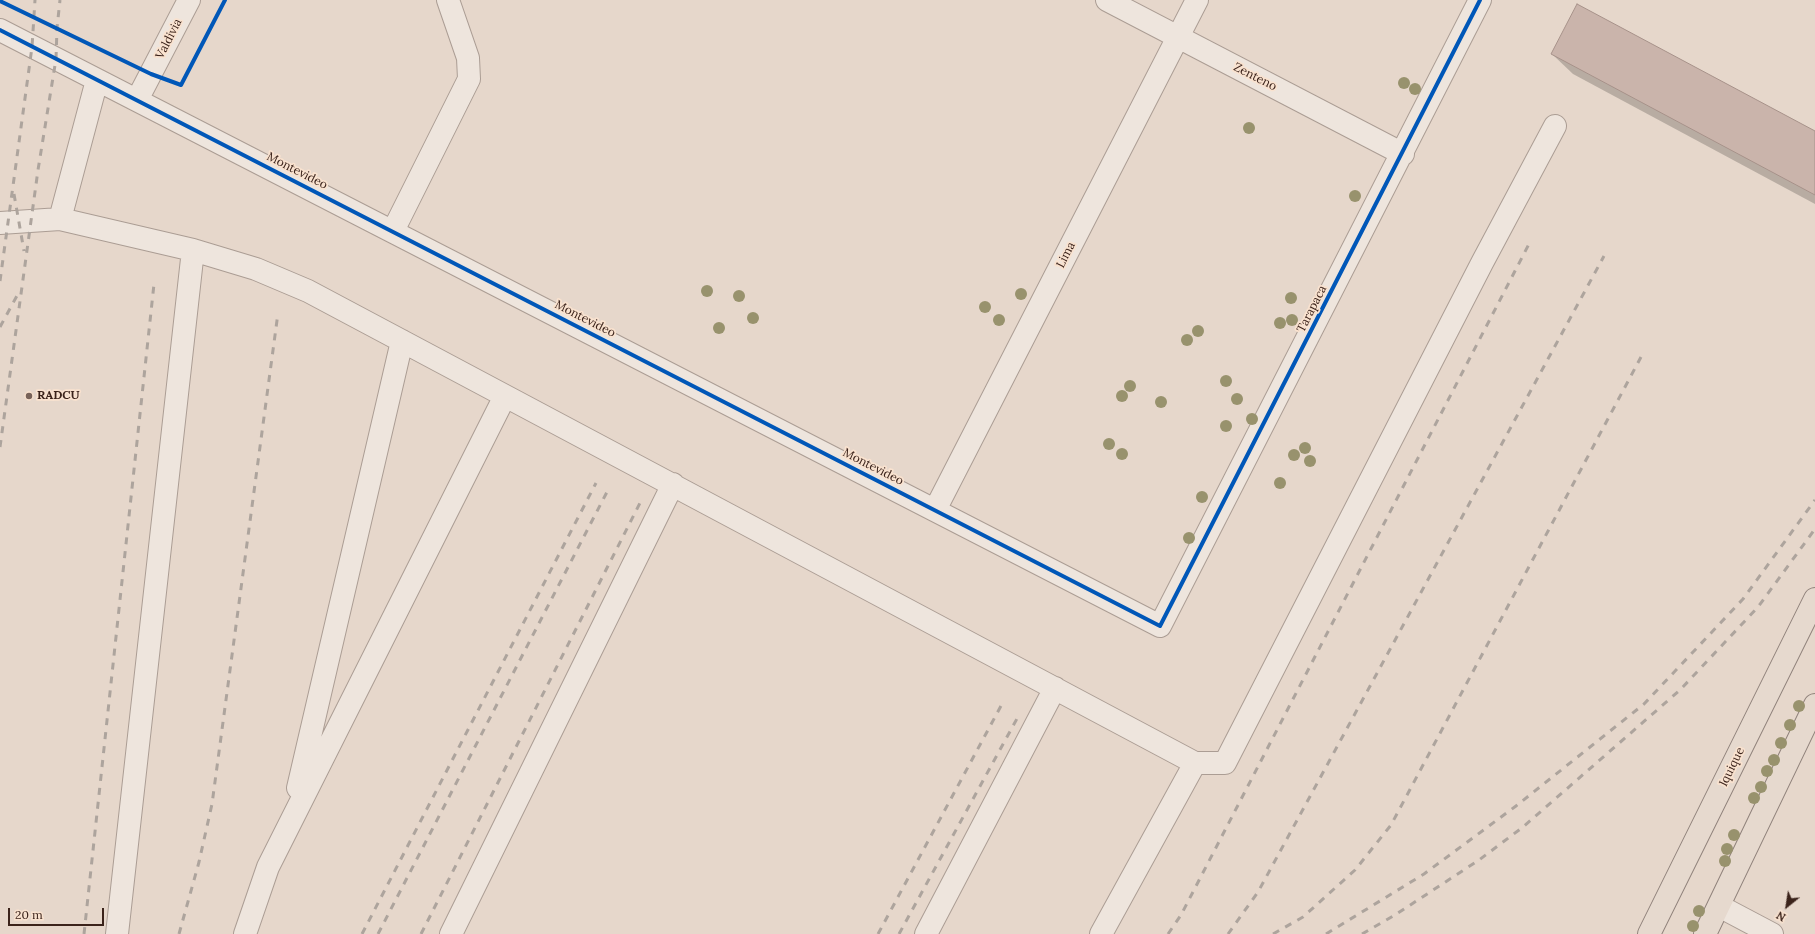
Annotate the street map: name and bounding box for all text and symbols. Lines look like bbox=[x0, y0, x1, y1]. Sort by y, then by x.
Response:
street label: Valdivia bbox=[153, 16, 185, 62]
street label: Zenteno bbox=[1231, 60, 1279, 94]
street label: Montevideo bbox=[264, 150, 330, 192]
street label: Lima bbox=[1053, 240, 1079, 270]
street label: Tarapaca bbox=[1294, 283, 1330, 335]
street label: Montevideo bbox=[552, 298, 618, 340]
place label: RADCU bbox=[37, 389, 80, 403]
marker: RADCU bbox=[24, 391, 34, 401]
street label: Montevideo bbox=[840, 446, 906, 488]
street label: Iquique bbox=[1716, 745, 1748, 789]
north arrow bbox=[1767, 886, 1807, 926]
scale bar bbox=[10, 900, 106, 926]
text: 20 m bbox=[15, 907, 43, 922]
text: N bbox=[1774, 908, 1788, 925]

